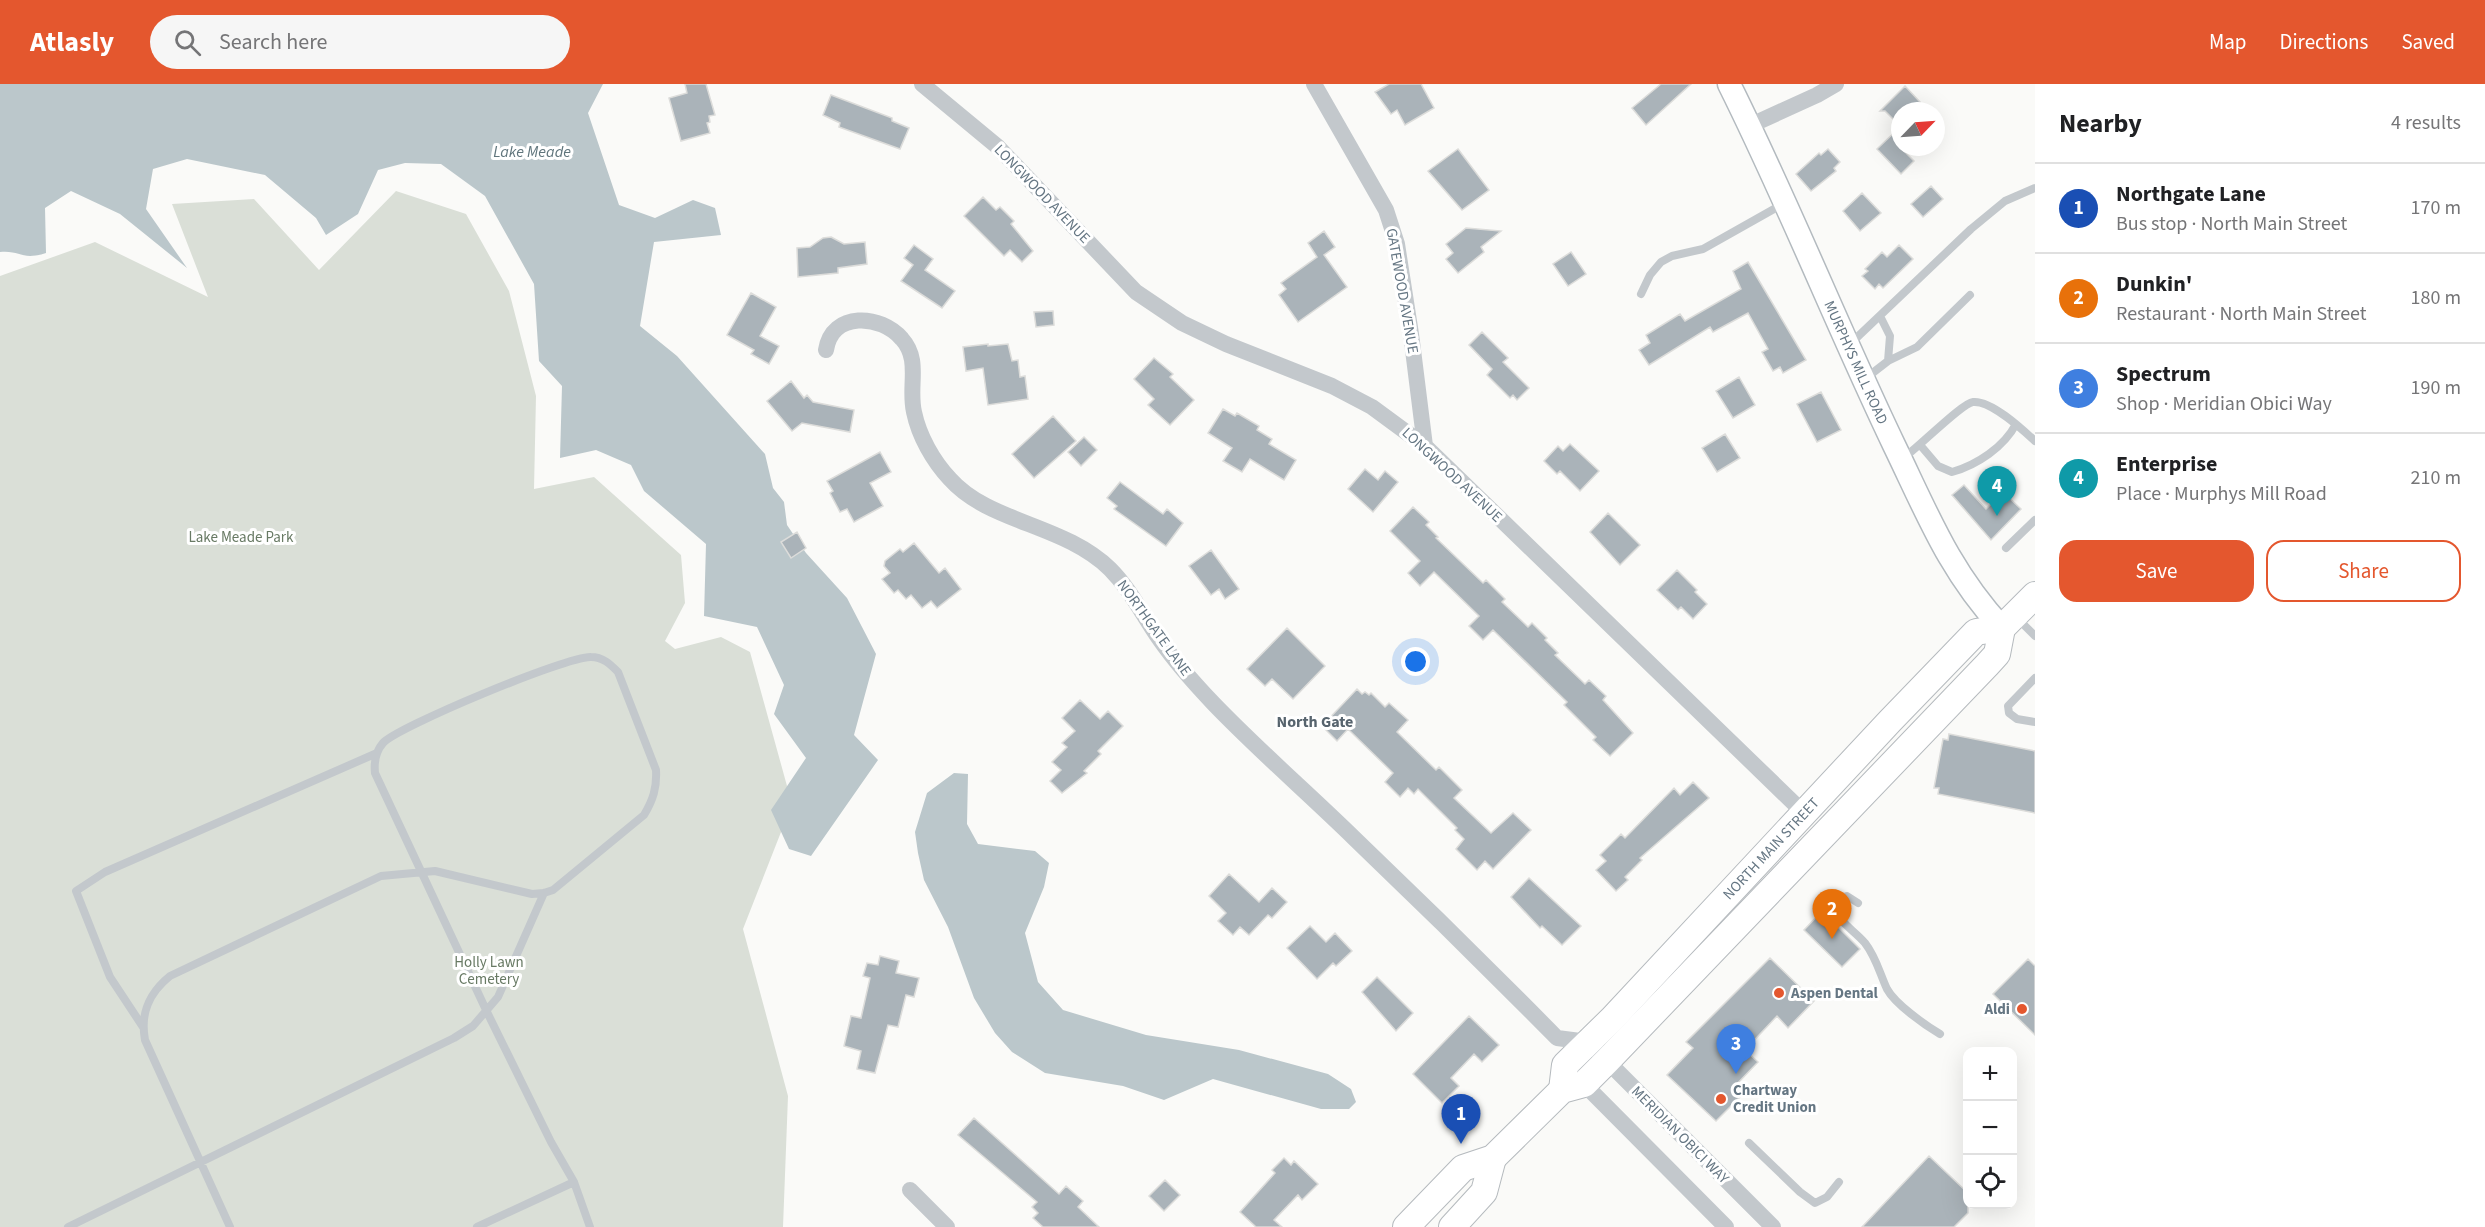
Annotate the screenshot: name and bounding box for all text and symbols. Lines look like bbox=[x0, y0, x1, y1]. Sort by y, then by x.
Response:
search box bbox=[150, 15, 570, 69]
text: Atlasly bbox=[30, 22, 114, 62]
icon: search bbox=[171, 26, 204, 59]
text: Search here bbox=[219, 26, 328, 58]
text: Map bbox=[2209, 27, 2247, 57]
text: Directions bbox=[2280, 27, 2368, 57]
text: Saved bbox=[2401, 27, 2455, 57]
north arrow bbox=[1891, 102, 1945, 156]
text: Nearby bbox=[2059, 105, 2142, 142]
text: 4 results bbox=[2391, 109, 2461, 137]
street label: LONGWOOD AVENUE bbox=[989, 140, 1095, 248]
water label: Lake Meade bbox=[493, 141, 571, 163]
text: Northgate Lane bbox=[2116, 178, 2266, 210]
text: 1 bbox=[2073, 194, 2084, 222]
text: 170 m bbox=[2411, 194, 2461, 222]
text: Bus stop · North Main Street bbox=[2116, 210, 2347, 238]
street label: GATEWOOD AVENUE bbox=[1381, 227, 1423, 356]
text: Dunkin' bbox=[2116, 268, 2192, 300]
text: 2 bbox=[2073, 284, 2084, 312]
text: 180 m bbox=[2411, 284, 2461, 312]
street label: MURPHYS MILL ROAD bbox=[1819, 297, 1893, 428]
text: Restaurant · North Main Street bbox=[2116, 300, 2367, 328]
text: Spectrum bbox=[2116, 358, 2211, 390]
text: 3 bbox=[2073, 374, 2084, 402]
text: 190 m bbox=[2411, 374, 2461, 402]
text: Shop · Meridian Obici Way bbox=[2116, 390, 2332, 418]
street label: LONGWOOD AVENUE bbox=[1397, 423, 1507, 527]
text: Enterprise bbox=[2116, 448, 2217, 480]
text: 4 bbox=[2073, 464, 2084, 492]
text: 210 m bbox=[2411, 464, 2461, 492]
pin: 4 bbox=[1978, 466, 2016, 516]
text: Place · Murphys Mill Road bbox=[2116, 480, 2327, 508]
park label: Lake Meade Park bbox=[189, 527, 294, 548]
button: Save bbox=[2059, 540, 2254, 602]
button: Share bbox=[2266, 540, 2461, 602]
street label: NORTHGATE LANE bbox=[1112, 576, 1196, 681]
your location bbox=[1401, 647, 1430, 676]
district label: North Gate bbox=[1277, 711, 1353, 733]
street label: NORTH MAIN STREET bbox=[1718, 793, 1824, 904]
pin: 2 bbox=[1812, 890, 1852, 939]
park label: Holly Lawn Cemetery bbox=[454, 952, 524, 990]
place label: Aspen Dental bbox=[1790, 983, 1879, 1004]
marker: Aspen Dental bbox=[1772, 986, 1786, 1000]
place label: Aldi bbox=[1983, 999, 2010, 1020]
marker: Aldi bbox=[2015, 1002, 2029, 1016]
pin: 3 bbox=[1716, 1024, 1756, 1074]
map controls bbox=[1963, 1047, 2017, 1209]
button: + bbox=[1963, 1047, 2017, 1101]
place label: Chartway Credit Union bbox=[1733, 1080, 1816, 1118]
street label: MERIDIAN OBICI WAY bbox=[1626, 1081, 1734, 1189]
marker: Chartway Credit Union bbox=[1714, 1092, 1728, 1106]
pin: 1 bbox=[1442, 1094, 1480, 1144]
button: − bbox=[1963, 1101, 2017, 1155]
button: locate bbox=[1963, 1155, 2017, 1209]

